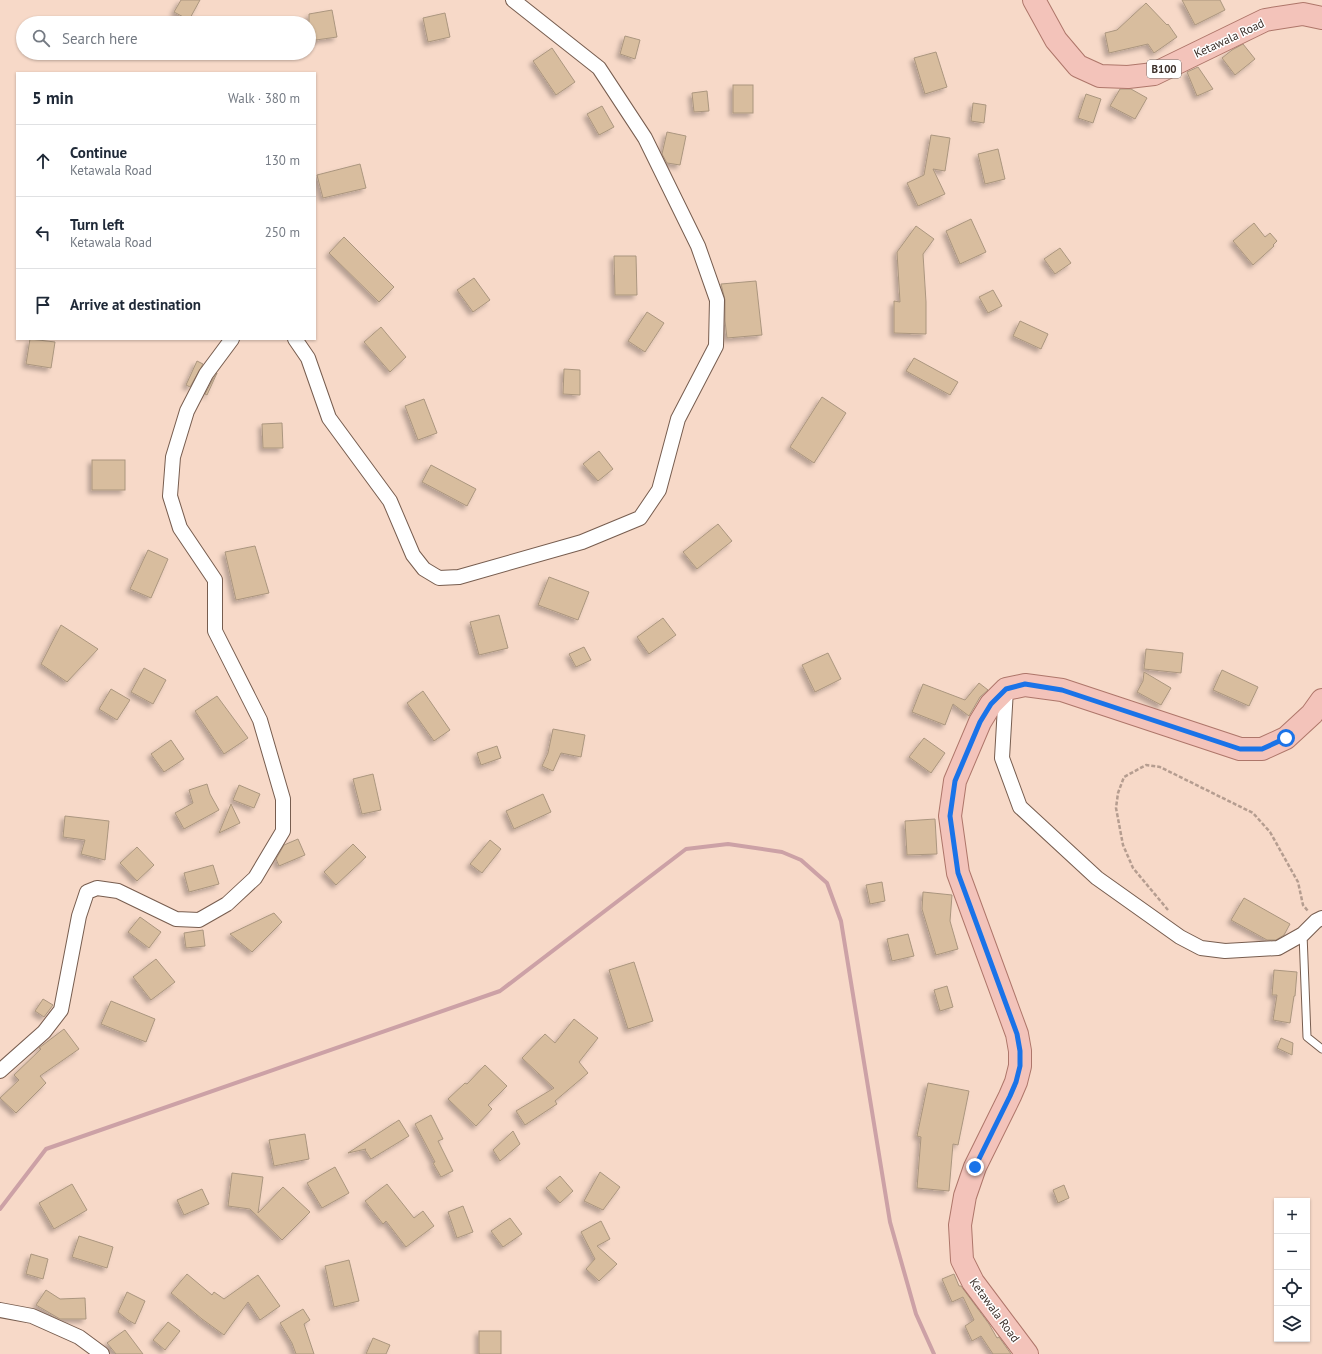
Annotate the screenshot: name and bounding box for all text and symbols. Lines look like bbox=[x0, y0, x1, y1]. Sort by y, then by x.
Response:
street label: Ketawala Road bbox=[1192, 15, 1266, 61]
search box bbox=[16, 16, 316, 60]
icon: search bbox=[30, 27, 52, 49]
text: Search here bbox=[62, 29, 138, 48]
road number: B100 bbox=[1147, 60, 1181, 78]
text: 5 min bbox=[32, 87, 73, 109]
text: Walk · 380 m bbox=[228, 90, 300, 107]
text: Continue bbox=[70, 143, 127, 162]
icon: ahead bbox=[32, 150, 54, 172]
text: 130 m bbox=[265, 152, 300, 169]
text: Ketawala Road bbox=[70, 162, 152, 179]
text: Turn left bbox=[70, 215, 124, 234]
icon: left bbox=[32, 222, 54, 244]
text: 250 m bbox=[265, 224, 300, 241]
text: Ketawala Road bbox=[70, 234, 152, 251]
icon: arrive bbox=[32, 294, 54, 316]
text: Arrive at destination bbox=[70, 295, 201, 314]
route start bbox=[1277, 729, 1295, 747]
route end bbox=[966, 1158, 984, 1176]
map controls bbox=[1274, 1198, 1310, 1342]
button: + bbox=[1274, 1198, 1310, 1234]
button: − bbox=[1274, 1234, 1310, 1270]
button: locate bbox=[1274, 1270, 1310, 1306]
street label: Ketawala Road bbox=[967, 1275, 1023, 1345]
button: layers bbox=[1274, 1306, 1310, 1342]

